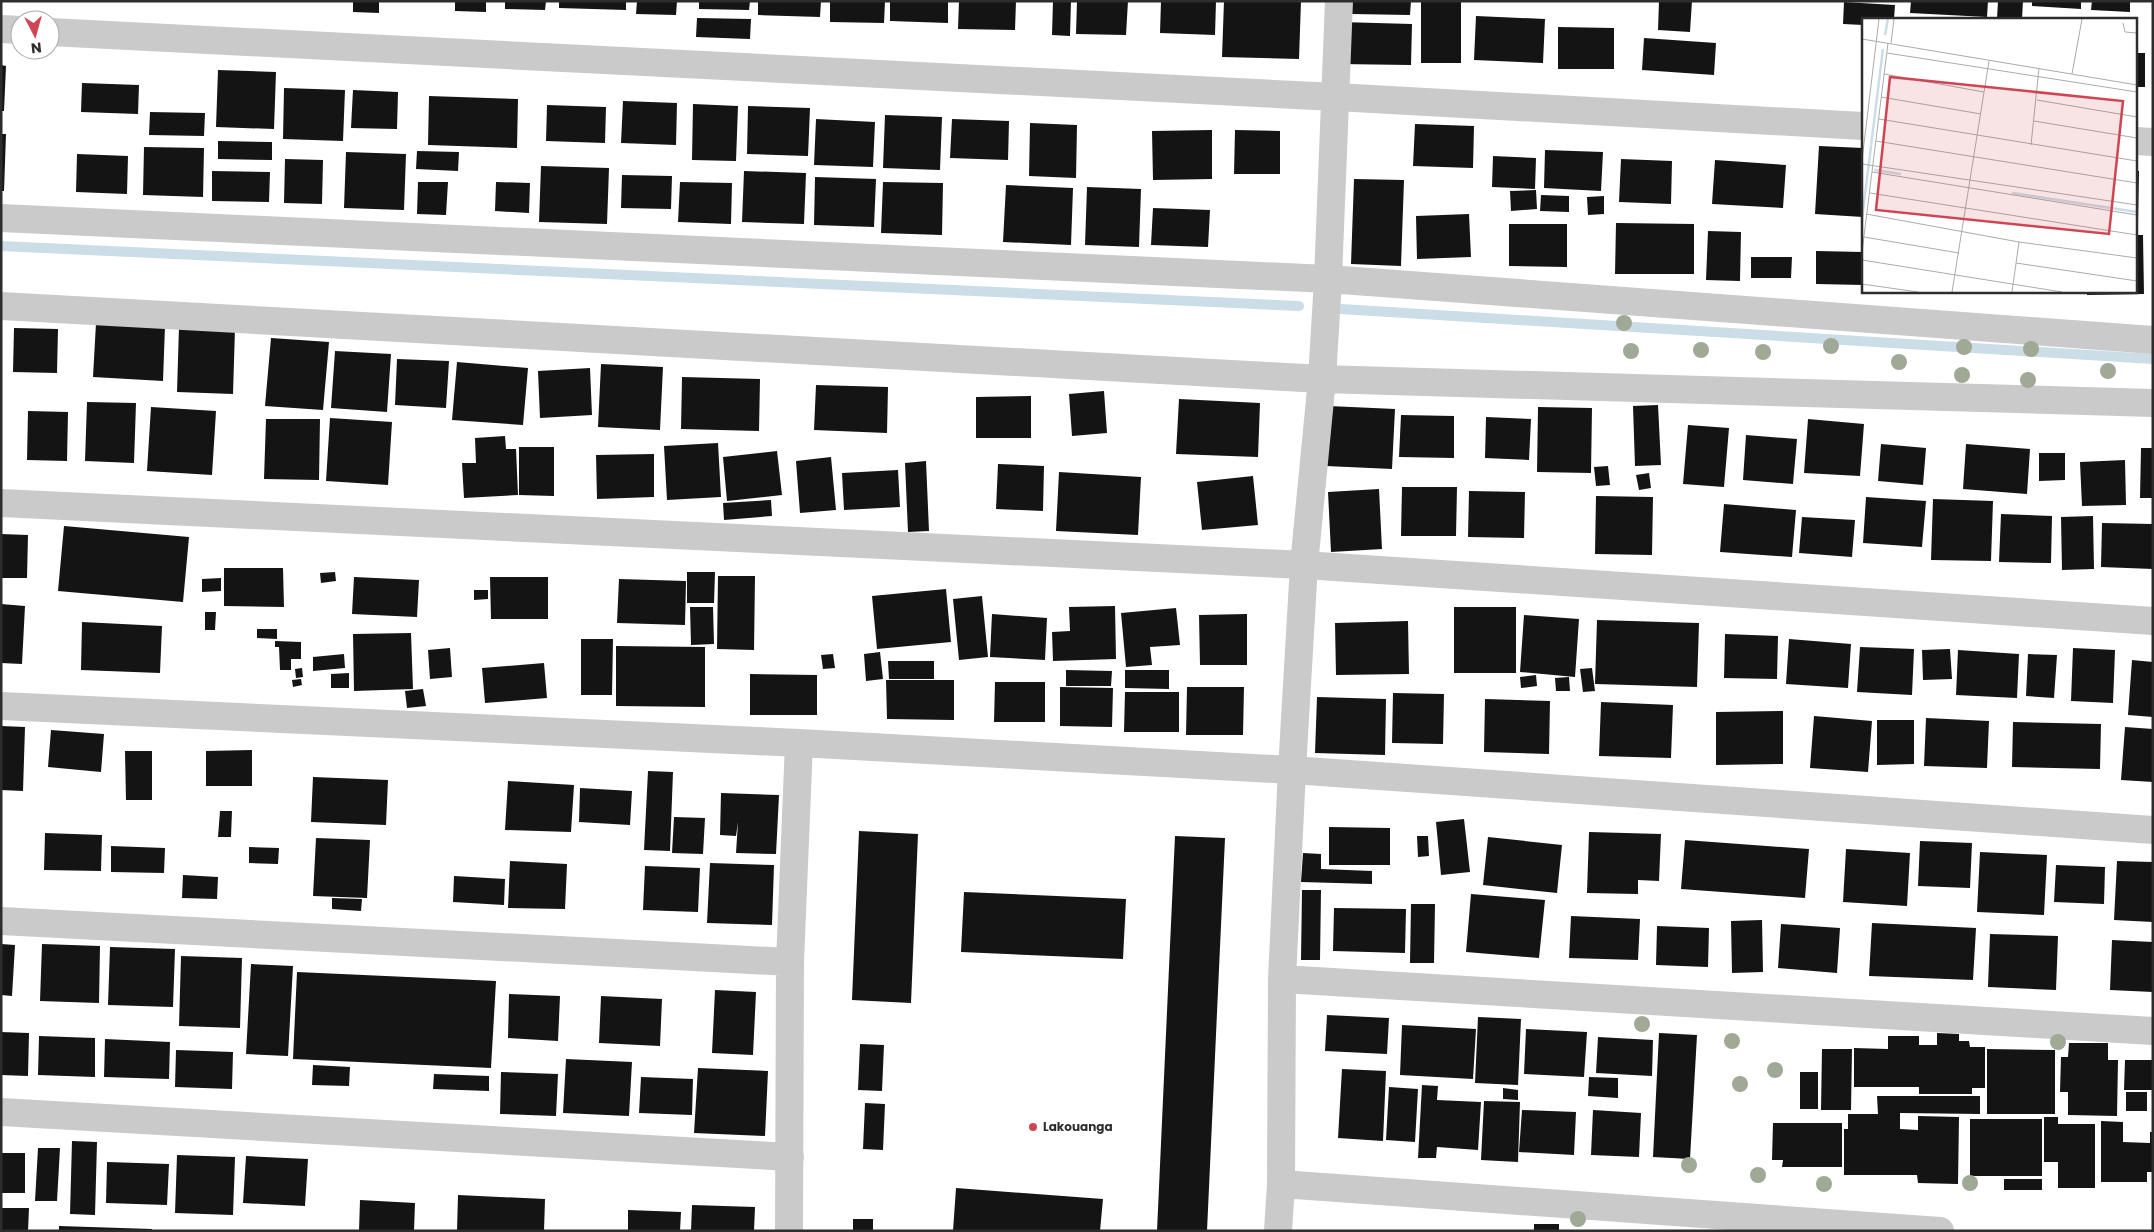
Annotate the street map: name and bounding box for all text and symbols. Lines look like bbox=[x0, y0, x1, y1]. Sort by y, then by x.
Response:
north arrow bbox=[10, 10, 60, 60]
inset map bbox=[1862, 18, 2136, 292]
text: N bbox=[30, 37, 43, 58]
place label: Lakouanga bbox=[1043, 1118, 1113, 1135]
marker: Lakouanga bbox=[1027, 1121, 1039, 1133]

